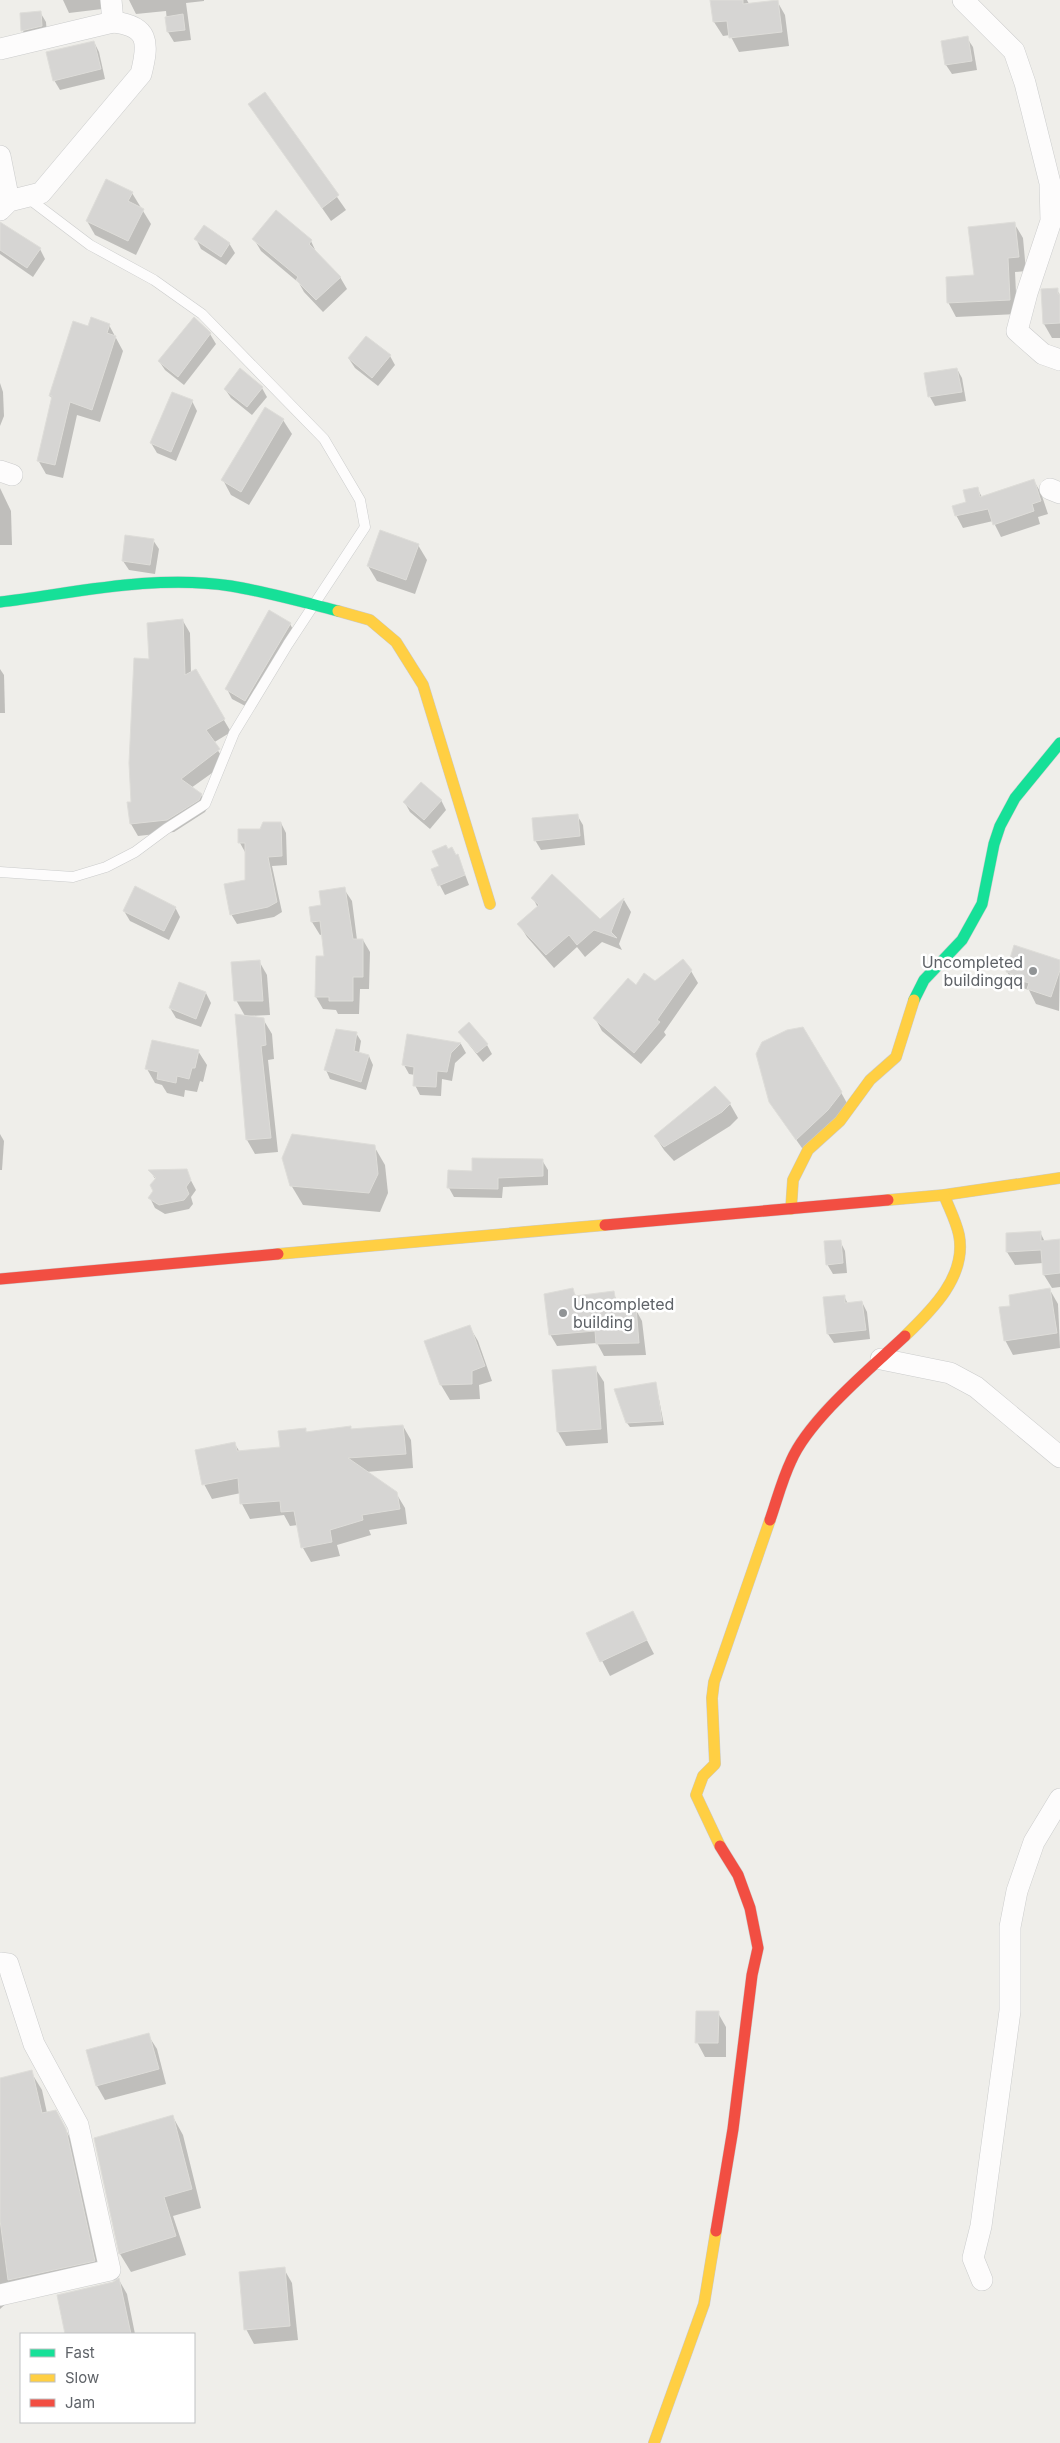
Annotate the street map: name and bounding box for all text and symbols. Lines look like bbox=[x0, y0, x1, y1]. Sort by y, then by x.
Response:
place label: Uncompleted buildingqq bbox=[922, 952, 1023, 990]
marker: Uncompleted buildingqq bbox=[1027, 965, 1039, 977]
place label: Uncompleted building bbox=[573, 1294, 674, 1332]
marker: Uncompleted building bbox=[557, 1307, 569, 1319]
legend bbox=[20, 2333, 195, 2423]
text: Fast bbox=[65, 2343, 95, 2362]
text: Slow bbox=[65, 2368, 99, 2387]
text: Jam bbox=[65, 2393, 95, 2412]

